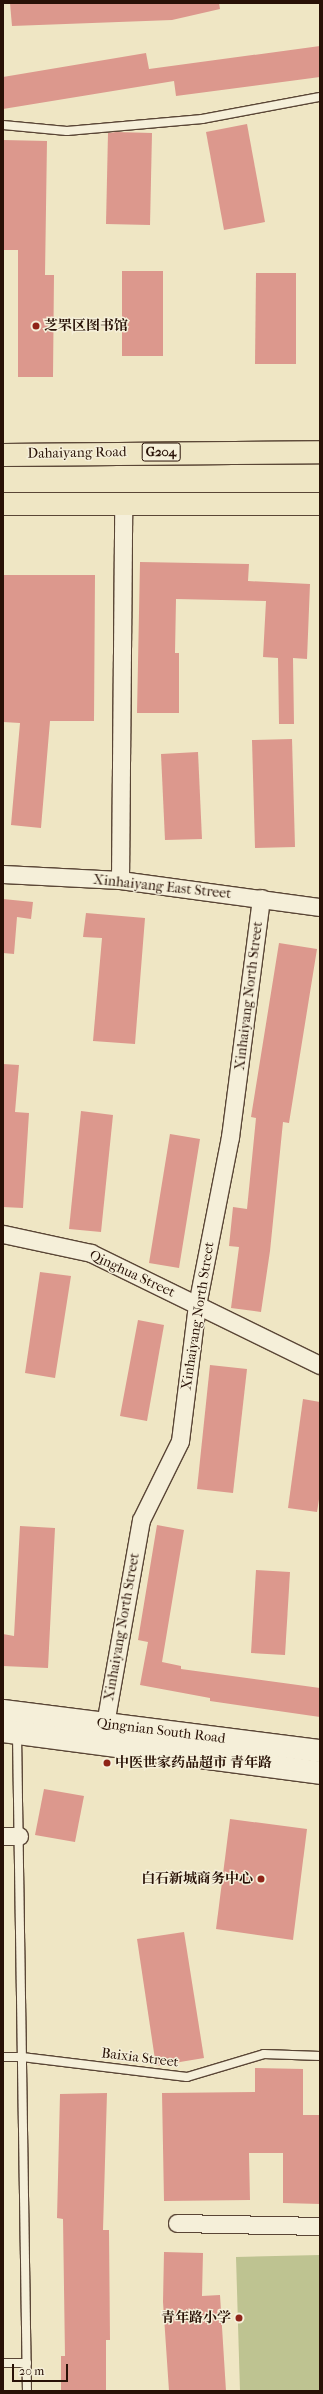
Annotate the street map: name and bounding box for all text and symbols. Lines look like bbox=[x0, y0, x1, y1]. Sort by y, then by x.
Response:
place label: 芝罘区图书馆 bbox=[44, 318, 128, 334]
marker: 芝罘区图书馆 bbox=[31, 321, 41, 331]
road number: G204 bbox=[141, 441, 181, 463]
street label: Dahaiyang Road bbox=[27, 444, 127, 462]
street label: Xinhaiyang East Street bbox=[92, 871, 232, 903]
street label: Xinhaiyang North Street bbox=[232, 921, 266, 1071]
street label: Xinhaiyang North Street bbox=[178, 1241, 218, 1391]
street label: Qinghua Street bbox=[87, 1247, 177, 1301]
street label: Xinhaiyang North Street bbox=[101, 1552, 143, 1702]
street label: Qingnian South Road bbox=[96, 1715, 226, 1747]
place label: 中医世家药品超市 青年路 bbox=[115, 1755, 272, 1771]
marker: 中医世家药品超市 青年路 bbox=[102, 1758, 112, 1768]
place label: 白石新城商务中心 bbox=[141, 1871, 253, 1887]
marker: 白石新城商务中心 bbox=[256, 1874, 266, 1884]
street label: Baixia Street bbox=[100, 2045, 180, 2071]
place label: 青年路小学 bbox=[161, 2310, 231, 2326]
marker: 青年路小学 bbox=[234, 2313, 244, 2323]
scale bar bbox=[14, 2356, 70, 2382]
text: 20 m bbox=[19, 2364, 44, 2378]

